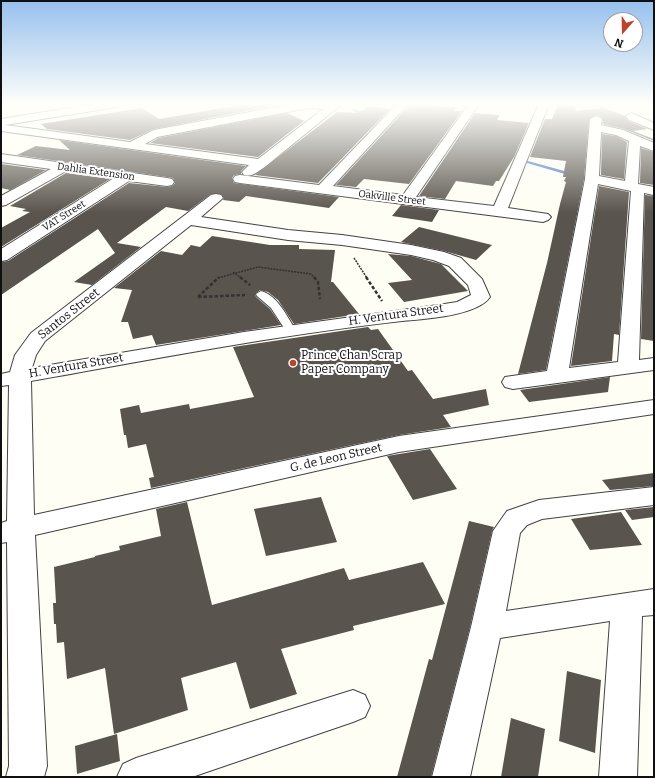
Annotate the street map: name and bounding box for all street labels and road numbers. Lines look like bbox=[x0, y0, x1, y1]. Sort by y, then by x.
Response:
street label: Dahlia Extension bbox=[56, 161, 136, 183]
street label: Oakville Street bbox=[358, 188, 426, 208]
street label: VAT Street bbox=[40, 198, 88, 234]
street label: Santos Street bbox=[35, 285, 103, 343]
street label: H. Ventura Street bbox=[348, 301, 444, 329]
street label: H. Ventura Street bbox=[28, 351, 124, 381]
street label: G. de Leon Street bbox=[289, 440, 383, 476]

